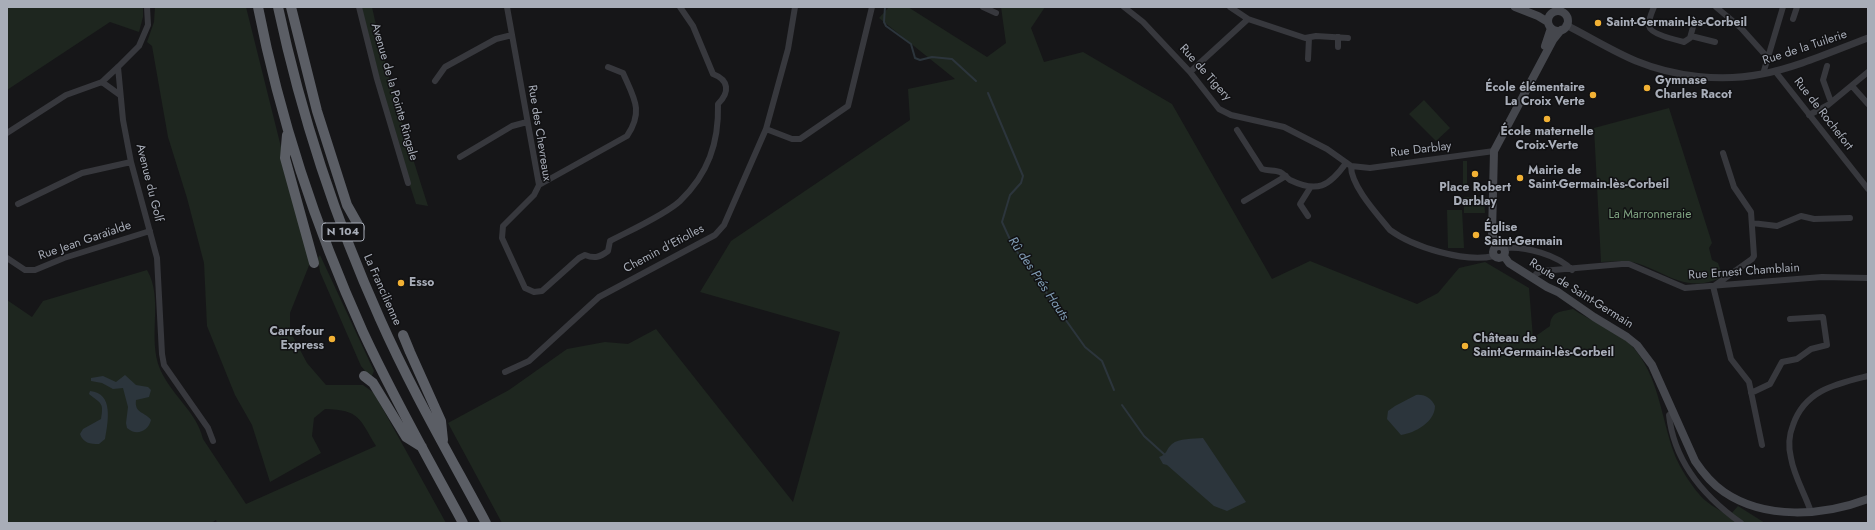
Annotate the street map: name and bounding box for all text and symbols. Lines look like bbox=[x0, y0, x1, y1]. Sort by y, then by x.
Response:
place label: Saint-Germain-lès-Corbeil bbox=[1606, 16, 1747, 30]
marker: Saint-Germain-lès-Corbeil bbox=[1593, 18, 1603, 28]
street label: Avenue de la Pointe Ringale bbox=[367, 22, 421, 162]
street label: Rue de la Tuilerie bbox=[1761, 28, 1849, 68]
street label: Rue de Tigery bbox=[1176, 42, 1234, 104]
place label: Gymnase Charles Racot bbox=[1655, 74, 1732, 102]
street label: Rue de Rochefort bbox=[1790, 75, 1856, 153]
place label: École élémentaire La Croix Verte bbox=[1485, 81, 1585, 109]
marker: Gymnase Charles Racot bbox=[1642, 83, 1652, 93]
street label: Rue des Chevreaux bbox=[524, 84, 554, 182]
marker: École élémentaire La Croix Verte bbox=[1588, 90, 1598, 100]
marker: École maternelle Croix-Verte bbox=[1542, 114, 1552, 124]
place label: École maternelle Croix-Verte bbox=[1500, 125, 1594, 153]
street label: Rue Darblay bbox=[1390, 139, 1452, 161]
street label: Avenue du Golf bbox=[132, 143, 166, 223]
place label: Mairie de Saint-Germain-lès-Corbeil bbox=[1528, 164, 1669, 192]
marker: Place Robert Darblay bbox=[1470, 169, 1480, 179]
marker: Mairie de Saint-Germain-lès-Corbeil bbox=[1515, 173, 1525, 183]
place label: Place Robert Darblay bbox=[1439, 181, 1511, 209]
park label: La Marronneraie bbox=[1609, 208, 1691, 222]
street label: Rue Jean Garaïalde bbox=[37, 218, 133, 264]
place label: Église Saint-Germain bbox=[1484, 221, 1563, 249]
street label: Chemin d'Etiolles bbox=[621, 222, 707, 276]
road number: N 104 bbox=[322, 223, 364, 241]
marker: Église Saint-Germain bbox=[1471, 230, 1481, 240]
water label: Rû des Prés Hauts bbox=[1004, 234, 1072, 324]
street label: La Francilienne bbox=[360, 252, 404, 328]
street label: Route de Saint-Germain bbox=[1526, 256, 1636, 332]
street label: Rue Ernest Chamblain bbox=[1688, 261, 1800, 283]
place label: Esso bbox=[409, 276, 434, 290]
marker: Esso bbox=[396, 278, 406, 288]
place label: Carrefour Express bbox=[270, 325, 324, 353]
place label: Château de Saint-Germain-lès-Corbeil bbox=[1473, 332, 1614, 360]
marker: Carrefour Express bbox=[327, 334, 337, 344]
marker: Château de Saint-Germain-lès-Corbeil bbox=[1460, 341, 1470, 351]

